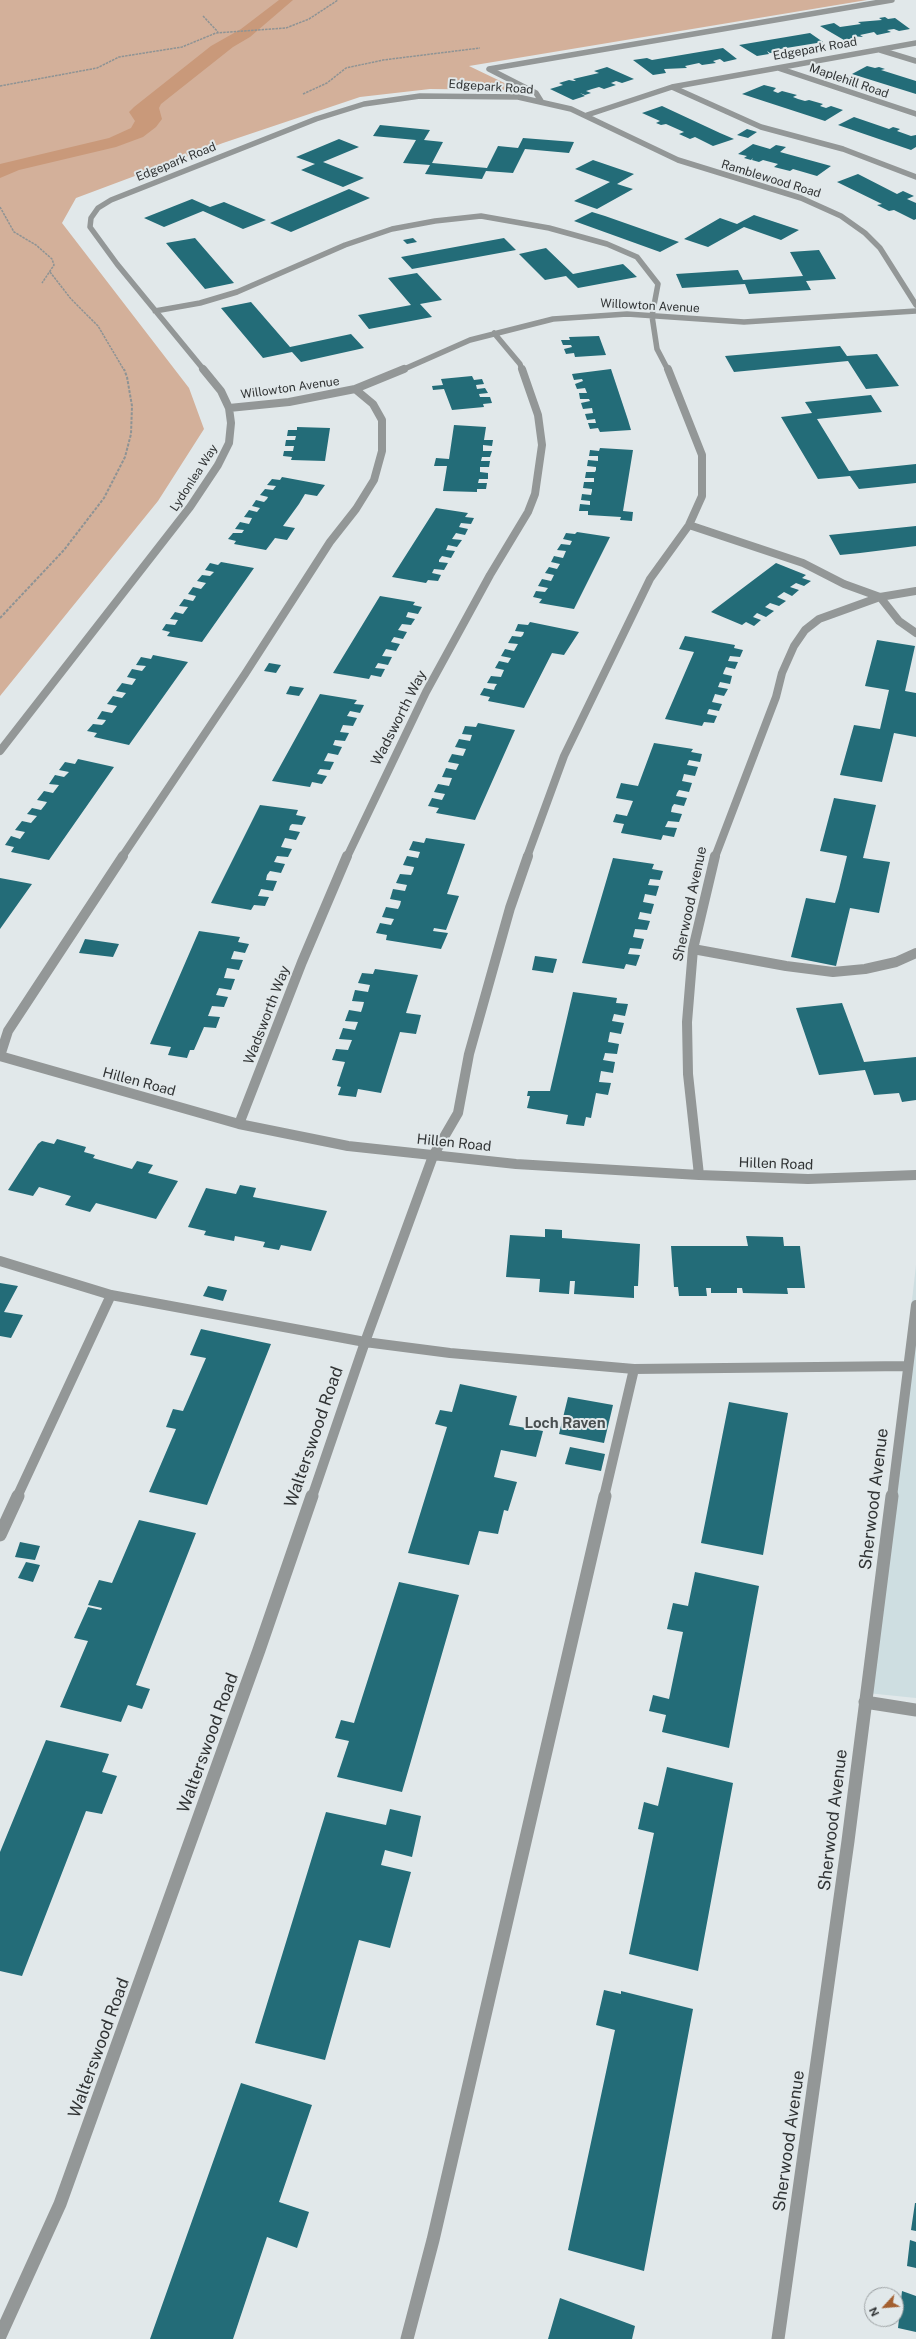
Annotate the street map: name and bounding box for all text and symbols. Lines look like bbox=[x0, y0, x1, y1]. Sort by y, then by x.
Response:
street label: Edgepark Road bbox=[772, 35, 858, 63]
street label: Maplehill Road bbox=[807, 61, 891, 101]
street label: Edgepark Road bbox=[448, 77, 534, 97]
street label: Edgepark Road bbox=[134, 139, 218, 185]
street label: Ramblewood Road bbox=[719, 157, 823, 201]
street label: Willowton Avenue bbox=[600, 296, 700, 316]
street label: Willowton Avenue bbox=[240, 374, 340, 402]
street label: Lydonlea Way bbox=[167, 442, 221, 514]
street label: Wadsworth Way bbox=[368, 668, 430, 768]
street label: Sherwood Avenue bbox=[670, 845, 710, 963]
street label: Wadsworth Way bbox=[240, 963, 294, 1067]
street label: Hillen Road bbox=[101, 1064, 177, 1100]
street label: Hillen Road bbox=[416, 1131, 492, 1155]
street label: Hillen Road bbox=[738, 1154, 814, 1174]
street label: Walterswood Road bbox=[280, 1364, 348, 1510]
district label: Loch Raven bbox=[524, 1414, 606, 1432]
street label: Sherwood Avenue bbox=[855, 1427, 893, 1571]
street label: Walterswood Road bbox=[173, 1670, 243, 1816]
street label: Sherwood Avenue bbox=[814, 1748, 852, 1892]
street label: Walterswood Road bbox=[64, 1975, 134, 2121]
street label: Sherwood Avenue bbox=[769, 2069, 809, 2213]
north arrow bbox=[864, 2287, 904, 2327]
text: N bbox=[867, 2305, 881, 2318]

